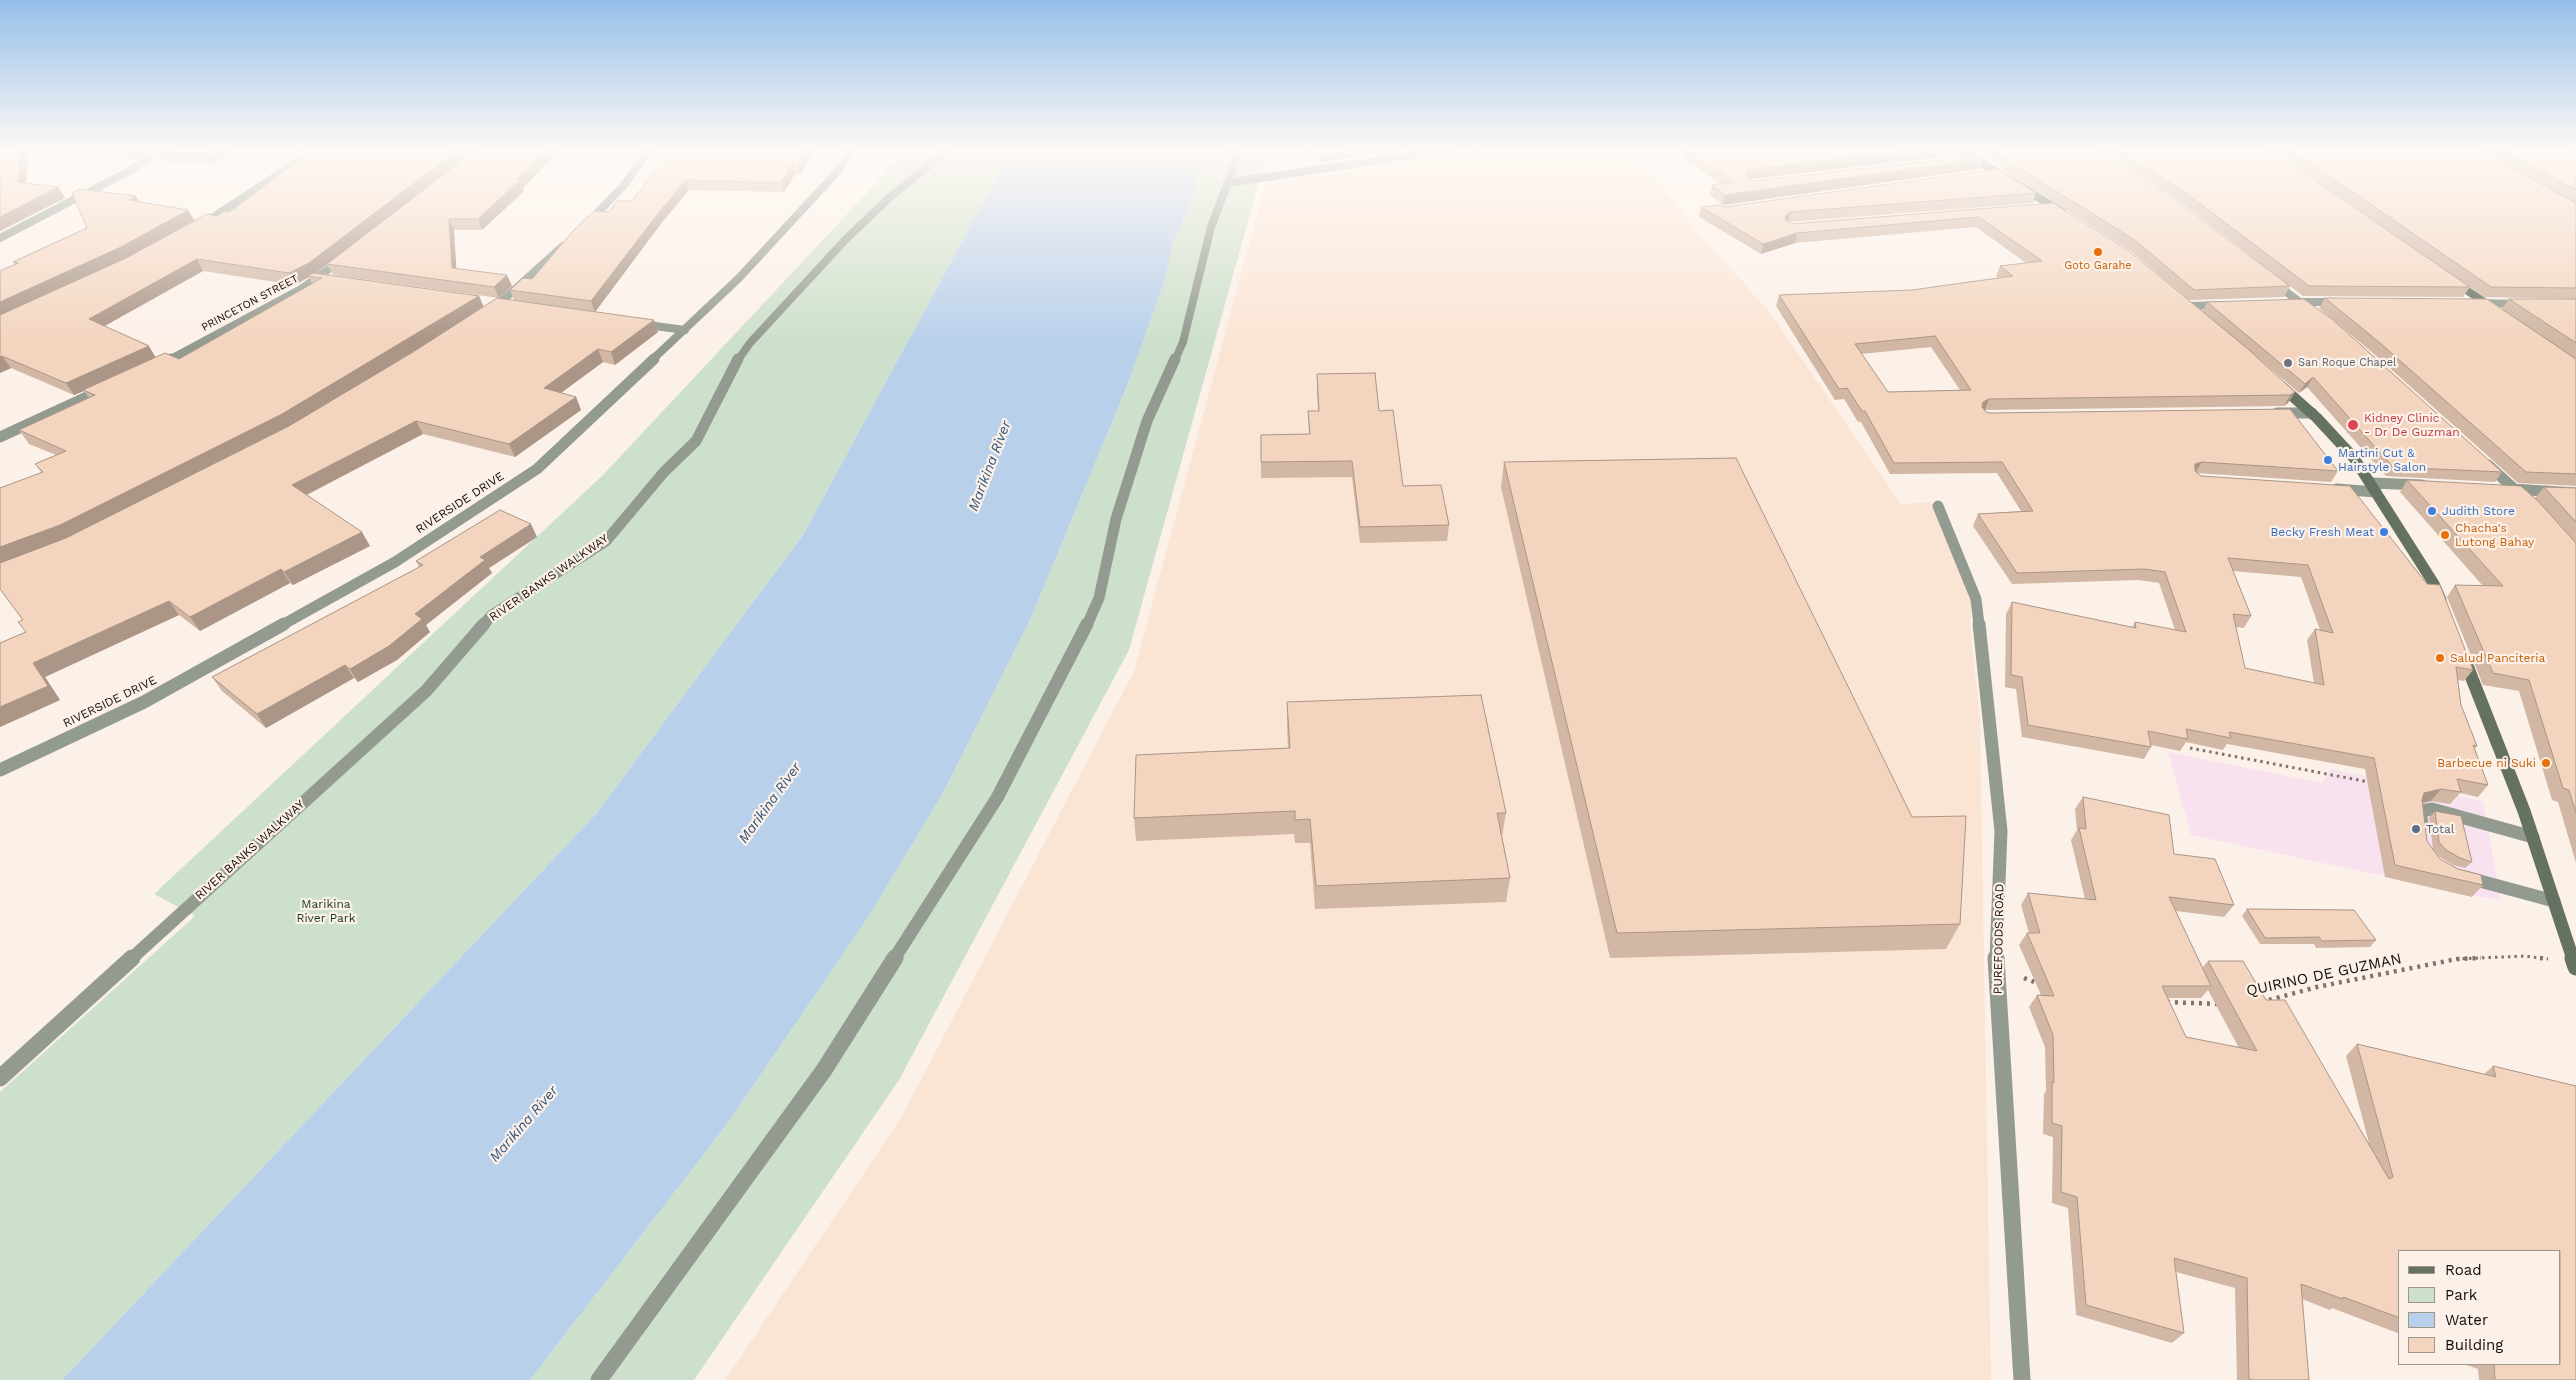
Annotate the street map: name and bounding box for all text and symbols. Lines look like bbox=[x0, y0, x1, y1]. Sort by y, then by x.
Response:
marker: Goto Garahe bbox=[2092, 246, 2104, 258]
place label: Goto Garahe bbox=[2064, 259, 2132, 273]
street label: PRINCETON STREET bbox=[199, 272, 301, 334]
place label: San Roque Chapel bbox=[2298, 356, 2396, 370]
marker: San Roque Chapel bbox=[2282, 357, 2294, 369]
place label: Kidney Clinic - Dr De Guzman bbox=[2364, 411, 2460, 439]
marker: Kidney Clinic - Dr De Guzman bbox=[2346, 418, 2360, 432]
water label: Marikina River bbox=[965, 419, 1015, 513]
place label: Martini Cut & Hairstyle Salon bbox=[2338, 446, 2426, 474]
marker: Martini Cut & Hairstyle Salon bbox=[2322, 454, 2334, 466]
street label: RIVERSIDE DRIVE bbox=[413, 469, 507, 537]
place label: Judith Store bbox=[2442, 504, 2515, 518]
marker: Judith Store bbox=[2426, 505, 2438, 517]
place label: Chacha's Lutong Bahay bbox=[2455, 521, 2534, 549]
place label: Becky Fresh Meat bbox=[2270, 525, 2374, 539]
marker: Becky Fresh Meat bbox=[2378, 526, 2390, 538]
marker: Chacha's Lutong Bahay bbox=[2439, 529, 2451, 541]
street label: RIVER BANKS WALKWAY bbox=[487, 531, 611, 625]
place label: Salud Panciteria bbox=[2450, 651, 2545, 665]
marker: Salud Panciteria bbox=[2434, 652, 2446, 664]
street label: RIVERSIDE DRIVE bbox=[61, 673, 159, 731]
place label: Barbecue ni Suki bbox=[2437, 756, 2536, 770]
marker: Barbecue ni Suki bbox=[2540, 757, 2552, 769]
water label: Marikina River bbox=[735, 760, 805, 846]
street label: RIVER BANKS WALKWAY bbox=[192, 797, 308, 903]
place label: Total bbox=[2426, 822, 2455, 836]
marker: Total bbox=[2410, 823, 2422, 835]
street label: PUREFOODS ROAD bbox=[1991, 884, 2007, 994]
park label: Marikina River Park bbox=[296, 897, 356, 925]
street label: QUIRINO DE GUZMAN bbox=[2245, 950, 2403, 1000]
water label: Marikina River bbox=[486, 1083, 562, 1165]
legend bbox=[2398, 1250, 2561, 1365]
text: Road bbox=[2445, 1261, 2482, 1279]
text: Park bbox=[2445, 1286, 2477, 1304]
text: Water bbox=[2445, 1311, 2488, 1329]
text: Building bbox=[2445, 1336, 2503, 1354]

